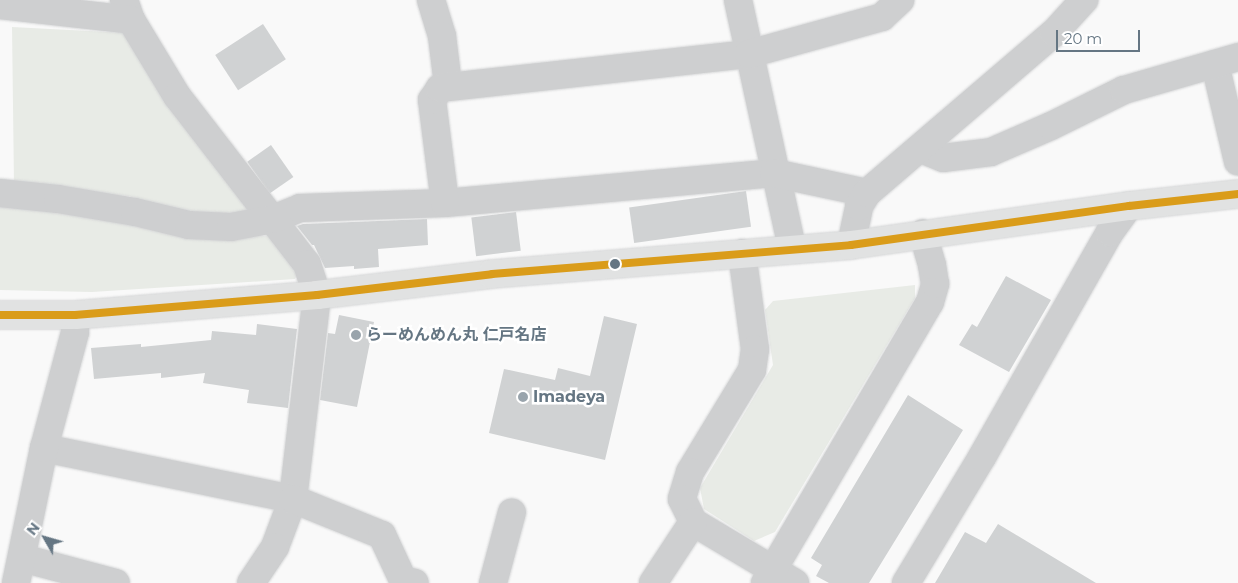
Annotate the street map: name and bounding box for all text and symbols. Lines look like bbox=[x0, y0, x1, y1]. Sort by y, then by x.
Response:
scale bar bbox=[1058, 20, 1142, 52]
text: 20 m bbox=[1064, 29, 1102, 48]
unlabelled marker bbox=[610, 259, 620, 269]
place label: らーめんめん丸 仁戸名店 bbox=[366, 325, 547, 345]
marker: らーめんめん丸 仁戸名店 bbox=[350, 329, 362, 341]
place label: Imadeya bbox=[533, 387, 605, 407]
marker: Imadeya bbox=[517, 391, 529, 403]
north arrow bbox=[20, 513, 70, 563]
text: N bbox=[23, 519, 44, 539]

